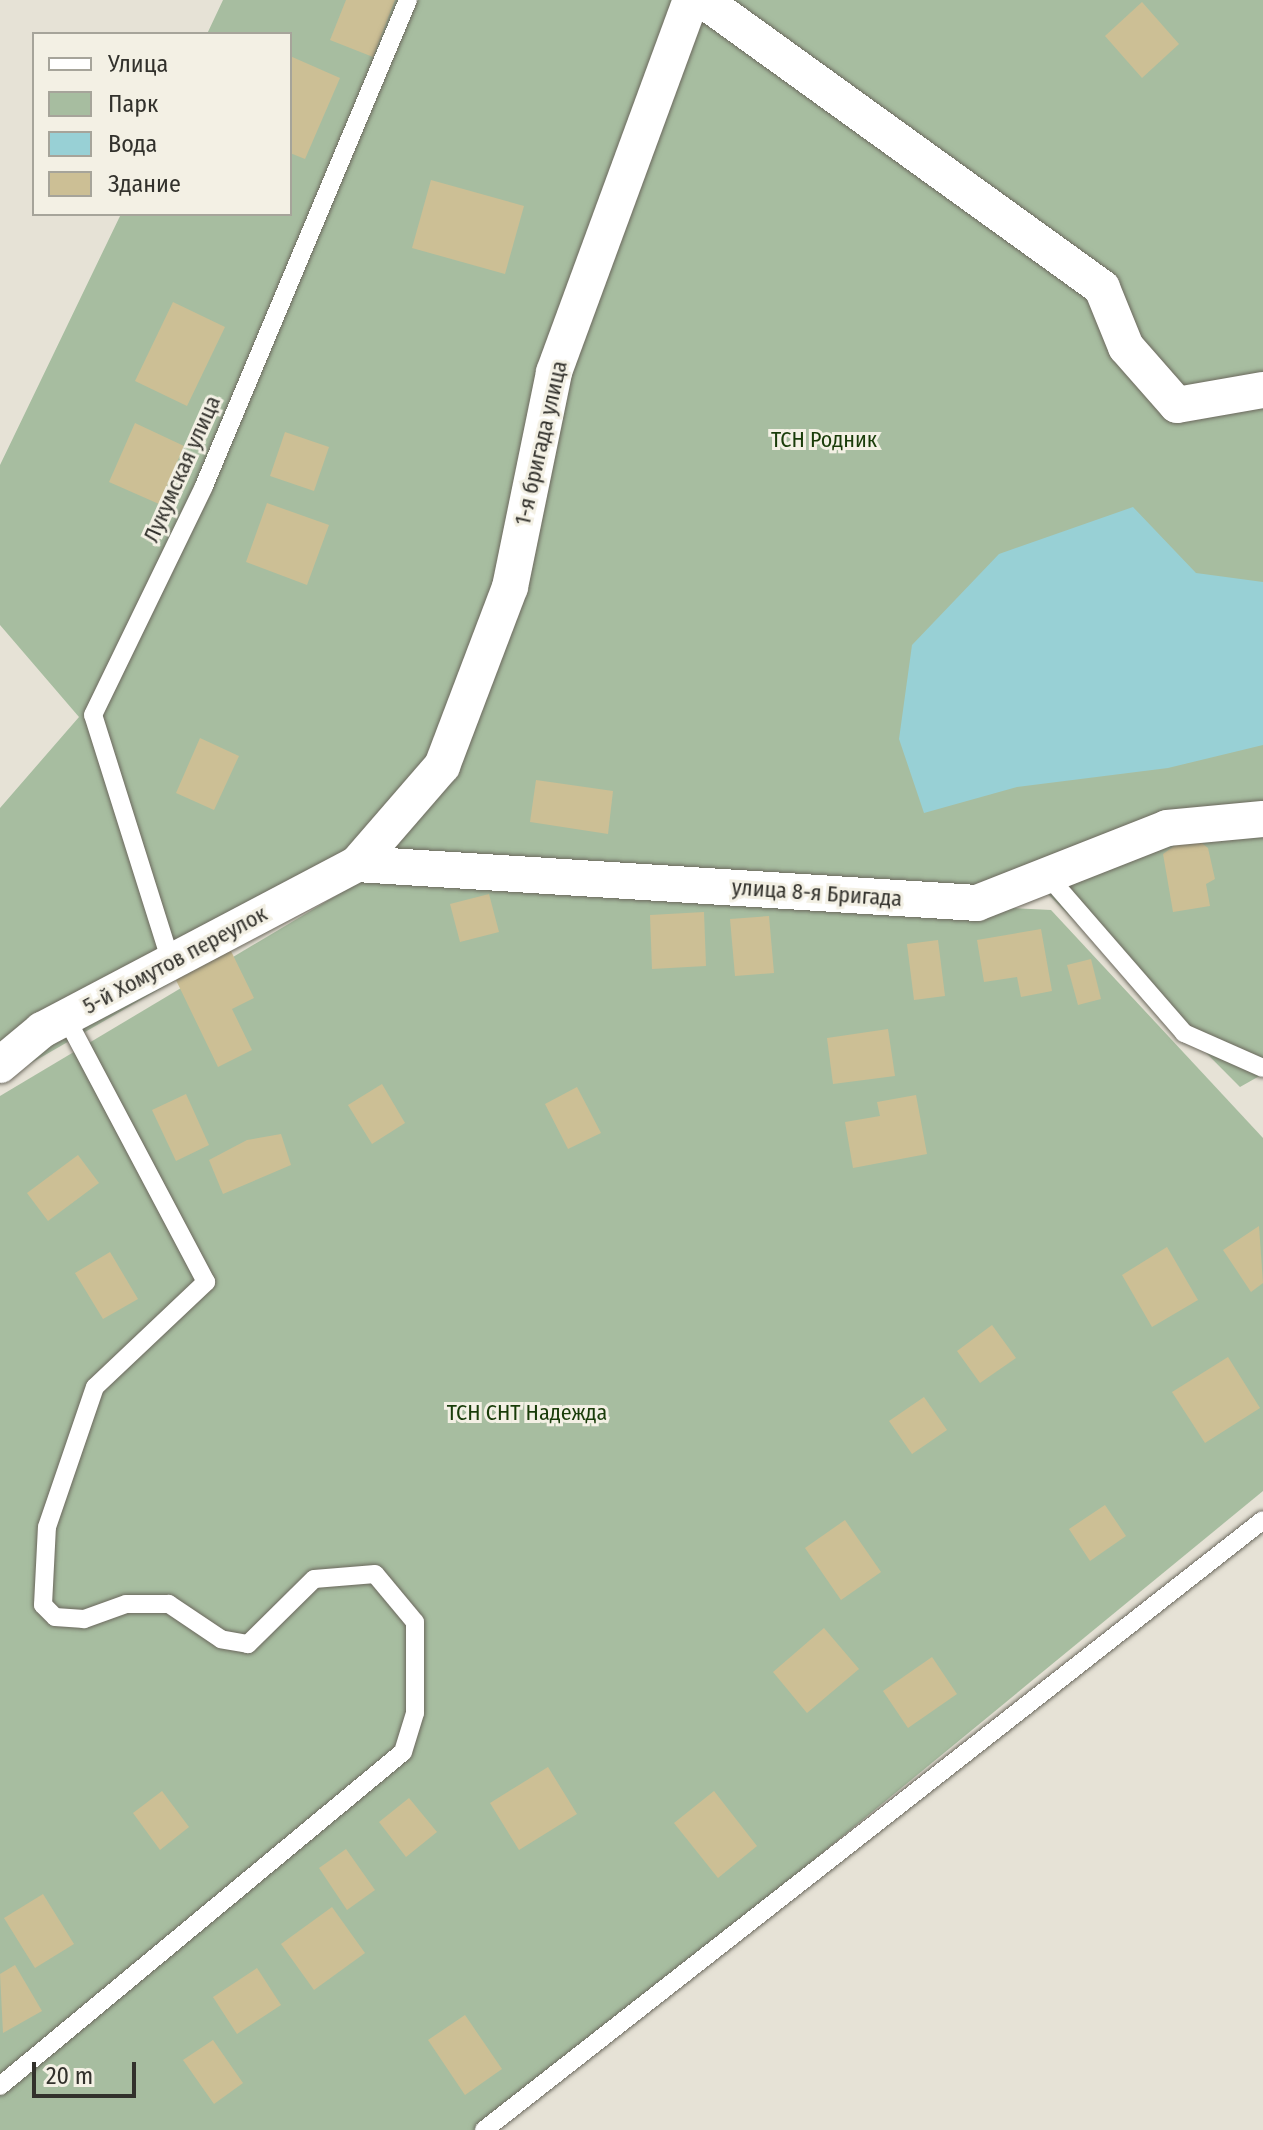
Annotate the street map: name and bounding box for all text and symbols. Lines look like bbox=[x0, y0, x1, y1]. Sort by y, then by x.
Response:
legend bbox=[32, 32, 292, 216]
text: Улица bbox=[108, 50, 168, 78]
text: Парк bbox=[108, 90, 158, 118]
text: Вода bbox=[108, 130, 157, 158]
text: Здание bbox=[108, 170, 181, 198]
street label: 1-я бригада улица bbox=[509, 358, 573, 528]
street label: Лукумская улица bbox=[138, 392, 226, 546]
park label: ТСН Родник bbox=[771, 427, 877, 453]
street label: улица 8-я Бригада bbox=[731, 874, 903, 912]
street label: 5-й Хомутов переулок bbox=[79, 900, 271, 1020]
park label: ТСН СНТ Надежда bbox=[447, 1400, 607, 1426]
scale bar bbox=[36, 2046, 140, 2096]
text: 20 m bbox=[46, 2062, 93, 2090]

